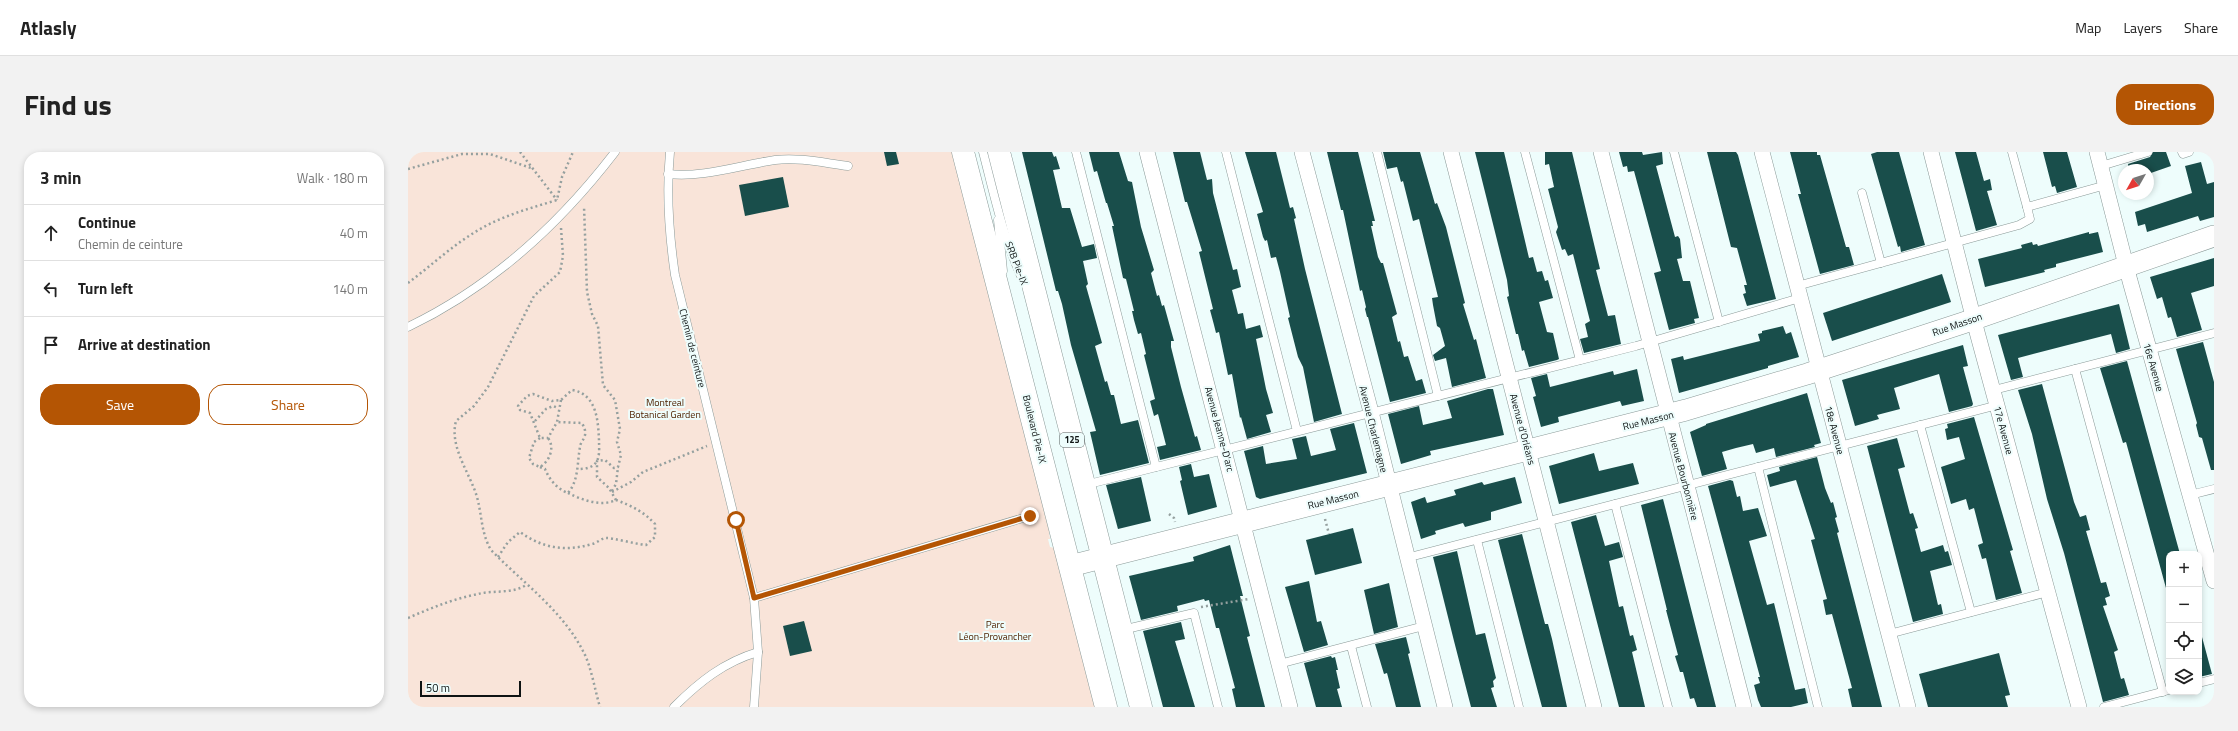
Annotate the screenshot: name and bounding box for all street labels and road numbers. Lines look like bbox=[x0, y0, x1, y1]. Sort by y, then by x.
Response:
street label: SRB Pie-IX bbox=[1001, 239, 1032, 288]
street label: Chemin de ceinture bbox=[675, 307, 710, 389]
street label: Rue Masson bbox=[1930, 309, 1984, 340]
street label: 16e Avenue bbox=[2139, 341, 2168, 393]
street label: Avenue Charlemagne bbox=[1355, 384, 1392, 474]
street label: Avenue Jeanne-D'arc bbox=[1201, 385, 1238, 473]
street label: Avenue d'Orléans bbox=[1506, 392, 1539, 467]
street label: Boulevard Pie-IX bbox=[1019, 393, 1050, 465]
street label: 18e Avenue bbox=[1821, 404, 1848, 456]
street label: 17e Avenue bbox=[1990, 404, 2017, 456]
street label: Rue Masson bbox=[1621, 407, 1675, 434]
street label: Avenue Bourbonnière bbox=[1665, 430, 1702, 522]
road number: 125 bbox=[1060, 433, 1084, 447]
street label: Rue Masson bbox=[1306, 486, 1360, 513]

